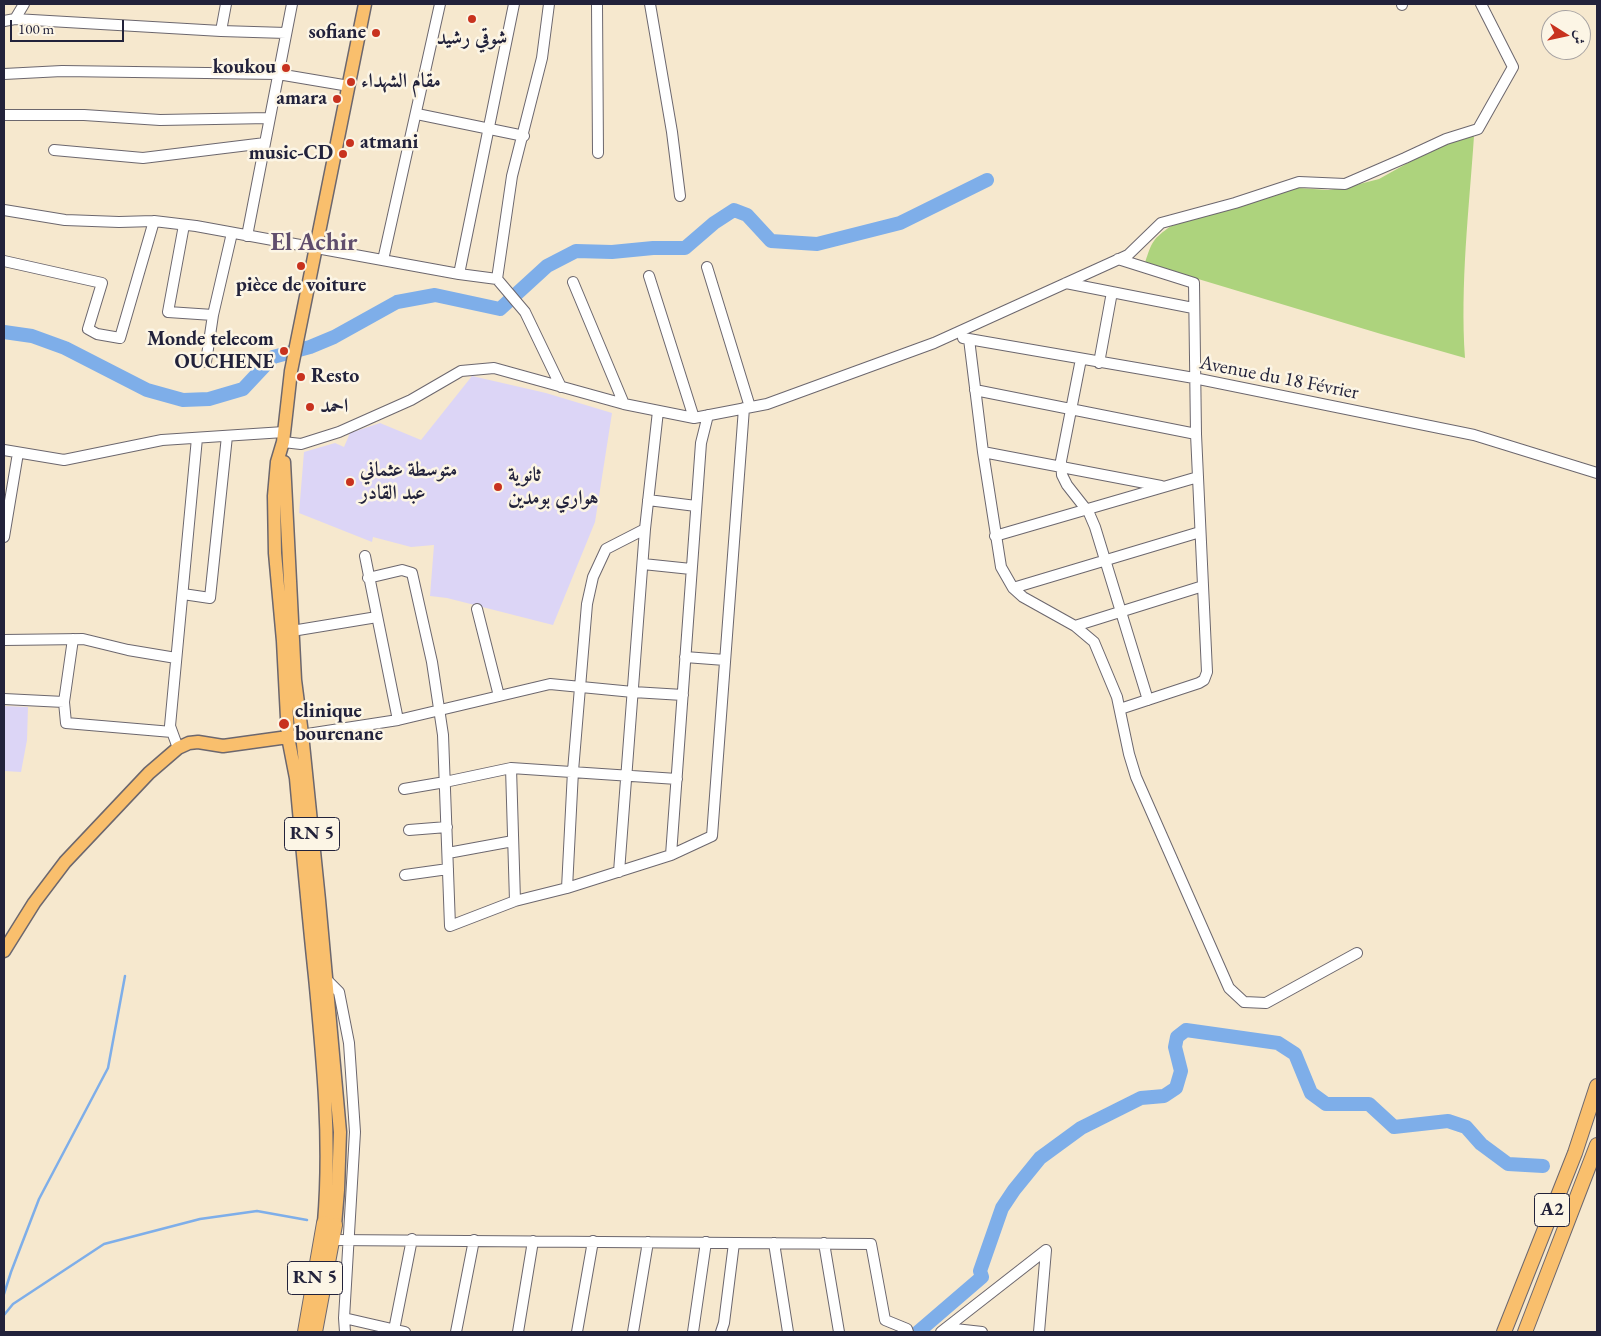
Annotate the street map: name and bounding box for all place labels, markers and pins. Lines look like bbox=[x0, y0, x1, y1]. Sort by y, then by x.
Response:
marker: شوقي رشيد bbox=[466, 13, 478, 25]
place label: sofiane bbox=[309, 21, 366, 45]
marker: sofiane bbox=[370, 27, 382, 39]
place label: شوقي رشيد bbox=[437, 27, 507, 51]
place label: koukou bbox=[213, 56, 276, 80]
marker: koukou bbox=[280, 62, 292, 74]
place label: مقام الشهداء bbox=[361, 70, 441, 94]
marker: مقام الشهداء bbox=[345, 76, 357, 88]
place label: amara bbox=[276, 87, 327, 111]
marker: amara bbox=[331, 93, 343, 105]
place label: atmani bbox=[360, 131, 418, 155]
marker: atmani bbox=[344, 137, 356, 149]
place label: music-CD bbox=[249, 142, 333, 166]
marker: music-CD bbox=[337, 148, 349, 160]
marker: pièce de voiture bbox=[295, 260, 307, 272]
place label: pièce de voiture bbox=[236, 274, 366, 298]
place label: Monde telecom OUCHENE bbox=[147, 328, 274, 375]
marker: Monde telecom OUCHENE bbox=[278, 345, 290, 357]
place label: Resto bbox=[311, 365, 359, 389]
marker: Resto bbox=[295, 371, 307, 383]
place label: احمد bbox=[320, 395, 348, 419]
marker: احمد bbox=[304, 401, 316, 413]
place label: متوسطة عثماني عبد القادر bbox=[360, 459, 457, 506]
place label: ثانوية هواري بومدين bbox=[508, 464, 598, 511]
marker: متوسطة عثماني عبد القادر bbox=[344, 476, 356, 488]
marker: ثانوية هواري بومدين bbox=[492, 481, 504, 493]
place label: clinique bourenane bbox=[295, 700, 383, 747]
marker: clinique bourenane bbox=[277, 717, 291, 731]

